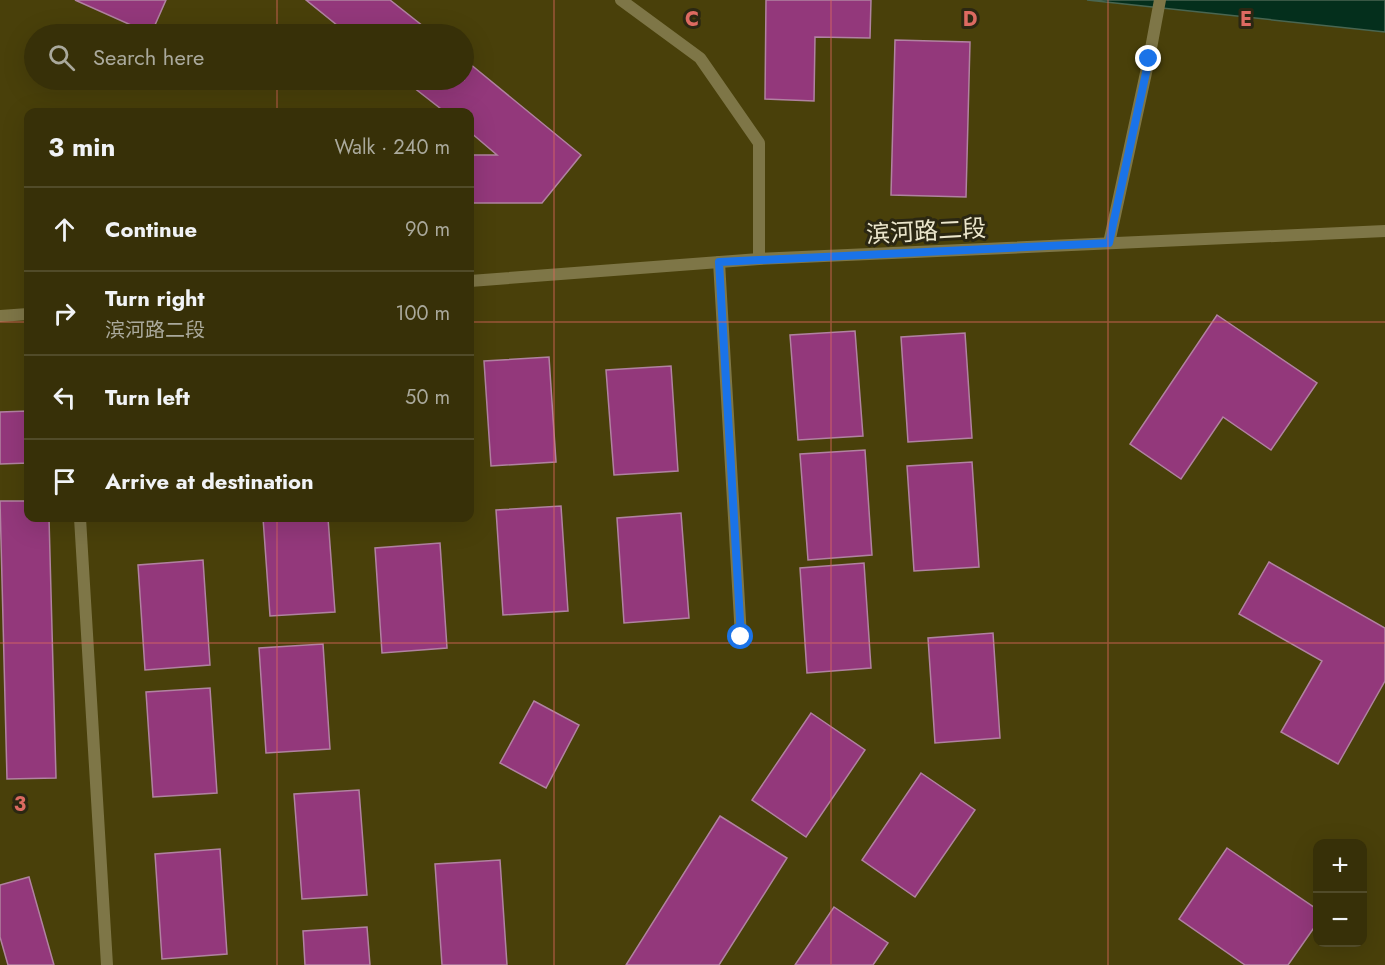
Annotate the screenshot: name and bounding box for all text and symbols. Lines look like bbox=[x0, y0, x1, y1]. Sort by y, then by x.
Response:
text: C bbox=[685, 5, 699, 34]
text: D bbox=[963, 5, 977, 34]
text: E bbox=[1240, 5, 1252, 34]
search box bbox=[24, 24, 474, 90]
icon: search bbox=[45, 41, 78, 74]
text: Search here bbox=[93, 41, 204, 73]
route end bbox=[1135, 45, 1161, 71]
text: 3 min bbox=[48, 128, 115, 166]
text: Walk · 240 m bbox=[335, 133, 450, 162]
street label: 滨河路二段 bbox=[865, 210, 987, 252]
icon: ahead bbox=[48, 213, 81, 246]
text: Continue bbox=[105, 213, 197, 245]
text: 90 m bbox=[405, 215, 450, 244]
text: Turn right bbox=[105, 282, 205, 314]
icon: right bbox=[48, 297, 81, 330]
text: 100 m bbox=[395, 299, 450, 328]
text: 滨河路二段 bbox=[105, 316, 205, 345]
icon: left bbox=[48, 381, 81, 414]
text: Turn left bbox=[105, 381, 190, 413]
text: 50 m bbox=[405, 383, 450, 412]
icon: arrive bbox=[48, 465, 81, 498]
text: Arrive at destination bbox=[105, 465, 314, 497]
route start bbox=[727, 623, 753, 649]
text: 3 bbox=[14, 790, 26, 819]
map controls bbox=[1313, 839, 1367, 947]
button: + bbox=[1313, 839, 1367, 893]
button: − bbox=[1313, 893, 1367, 947]

